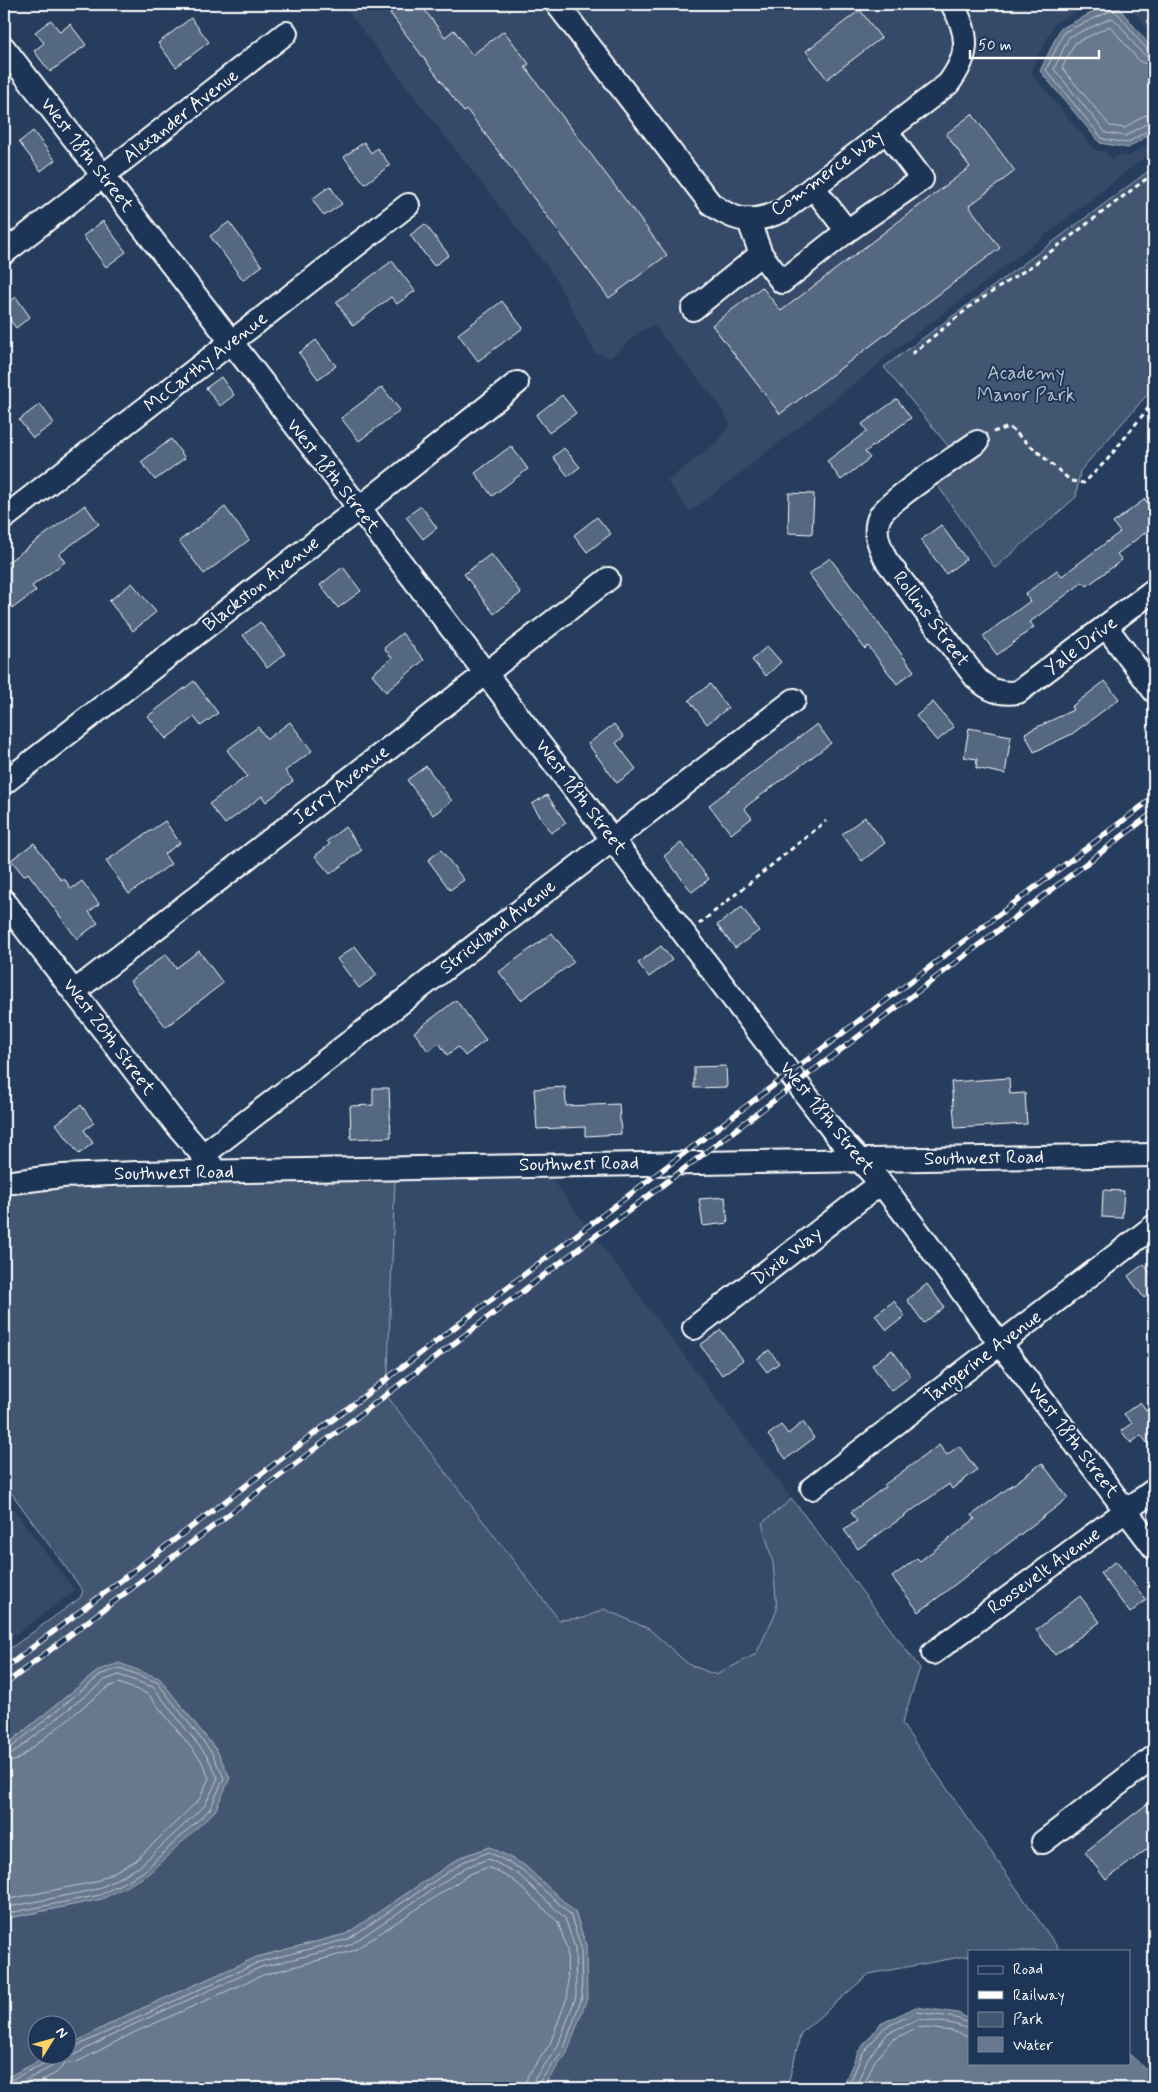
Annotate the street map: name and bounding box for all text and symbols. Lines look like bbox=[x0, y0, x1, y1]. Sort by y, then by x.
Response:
scale bar bbox=[970, 28, 1099, 60]
text: 50 m bbox=[978, 36, 1012, 56]
street label: Alexander Avenue bbox=[118, 63, 244, 169]
street label: West 18th Street bbox=[35, 93, 139, 217]
street label: Commerce Way bbox=[766, 124, 889, 223]
street label: McCarthy Avenue bbox=[139, 306, 274, 419]
park label: Academy Manor Park bbox=[977, 361, 1075, 408]
street label: West 18th Street bbox=[281, 414, 385, 538]
street label: Blackston Avenue bbox=[198, 531, 324, 637]
street label: Rollins Street bbox=[887, 566, 975, 672]
street label: Yale Drive bbox=[1039, 610, 1123, 682]
street label: West 18th Street bbox=[529, 734, 633, 860]
street label: Jerry Avenue bbox=[288, 739, 395, 831]
street label: Strickland Avenue bbox=[435, 874, 561, 980]
street label: West 20th Street bbox=[57, 974, 161, 1100]
street label: West 18th Street bbox=[774, 1056, 880, 1180]
street label: Southwest Road bbox=[924, 1144, 1044, 1172]
street label: Southwest Road bbox=[519, 1150, 639, 1178]
street label: Southwest Road bbox=[114, 1159, 234, 1187]
street label: Dixie Way bbox=[747, 1221, 827, 1291]
street label: Tangerine Avenue bbox=[919, 1305, 1048, 1411]
street label: West 18th Street bbox=[1021, 1377, 1125, 1503]
street label: Roosevelt Avenue bbox=[983, 1522, 1105, 1620]
legend bbox=[968, 1950, 1130, 2064]
text: Road bbox=[1013, 1960, 1043, 1980]
text: Railway bbox=[1013, 1986, 1065, 2006]
text: Park bbox=[1013, 2010, 1043, 2030]
north arrow bbox=[28, 2014, 78, 2064]
text: N bbox=[52, 2024, 72, 2042]
text: Water bbox=[1013, 2036, 1053, 2056]

